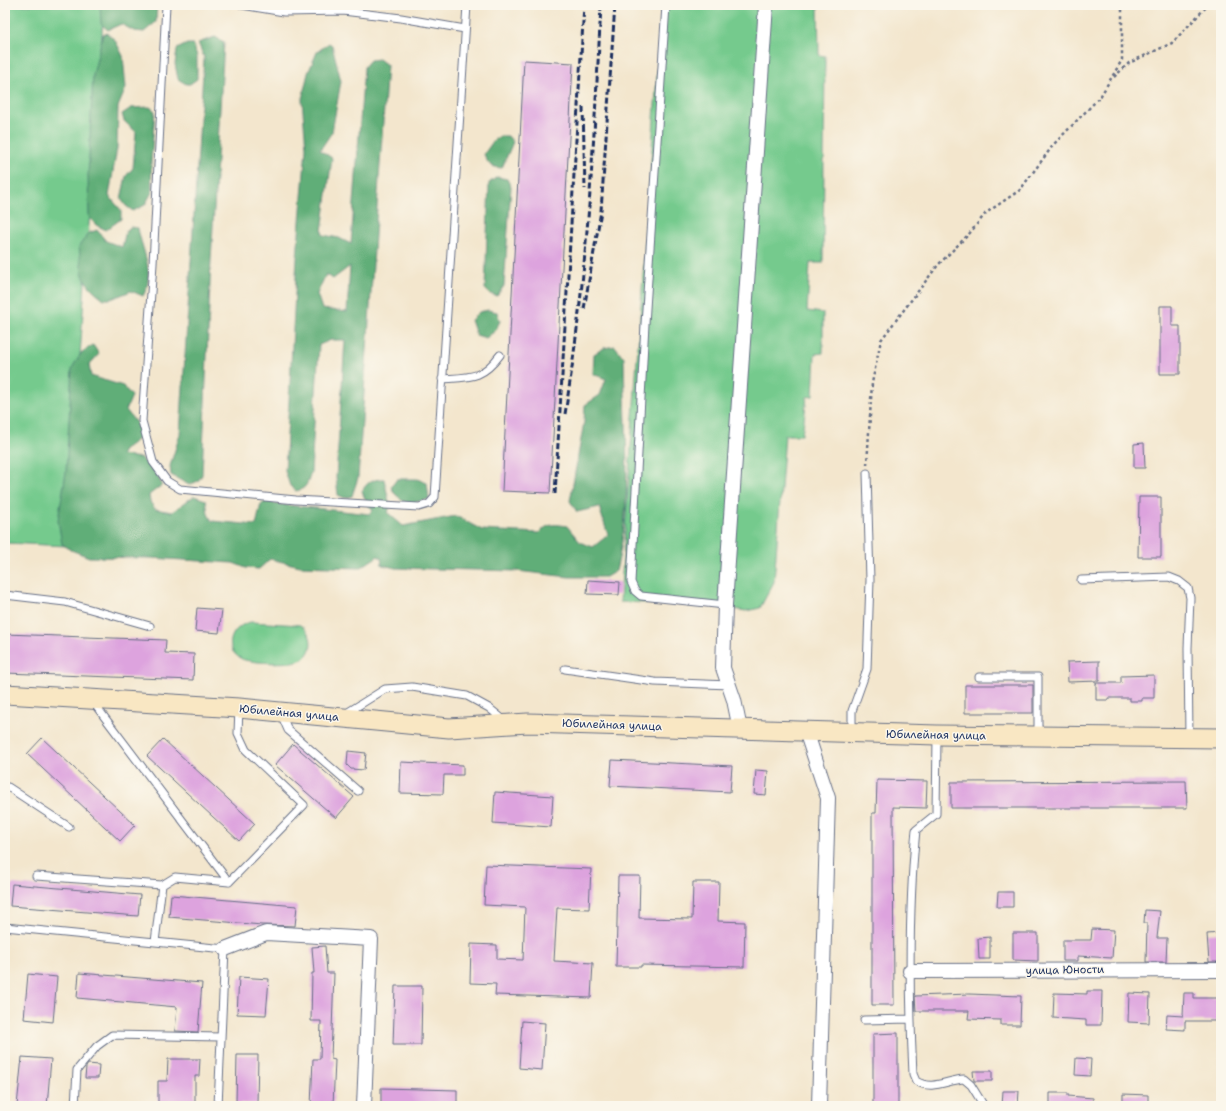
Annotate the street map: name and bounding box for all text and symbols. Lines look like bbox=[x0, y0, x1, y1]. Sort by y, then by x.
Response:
street label: Юбилейная улица bbox=[239, 701, 340, 725]
street label: Юбилейная улица bbox=[562, 716, 662, 734]
street label: Юбилейная улица bbox=[886, 727, 986, 743]
street label: улица Юности bbox=[1026, 962, 1104, 978]

